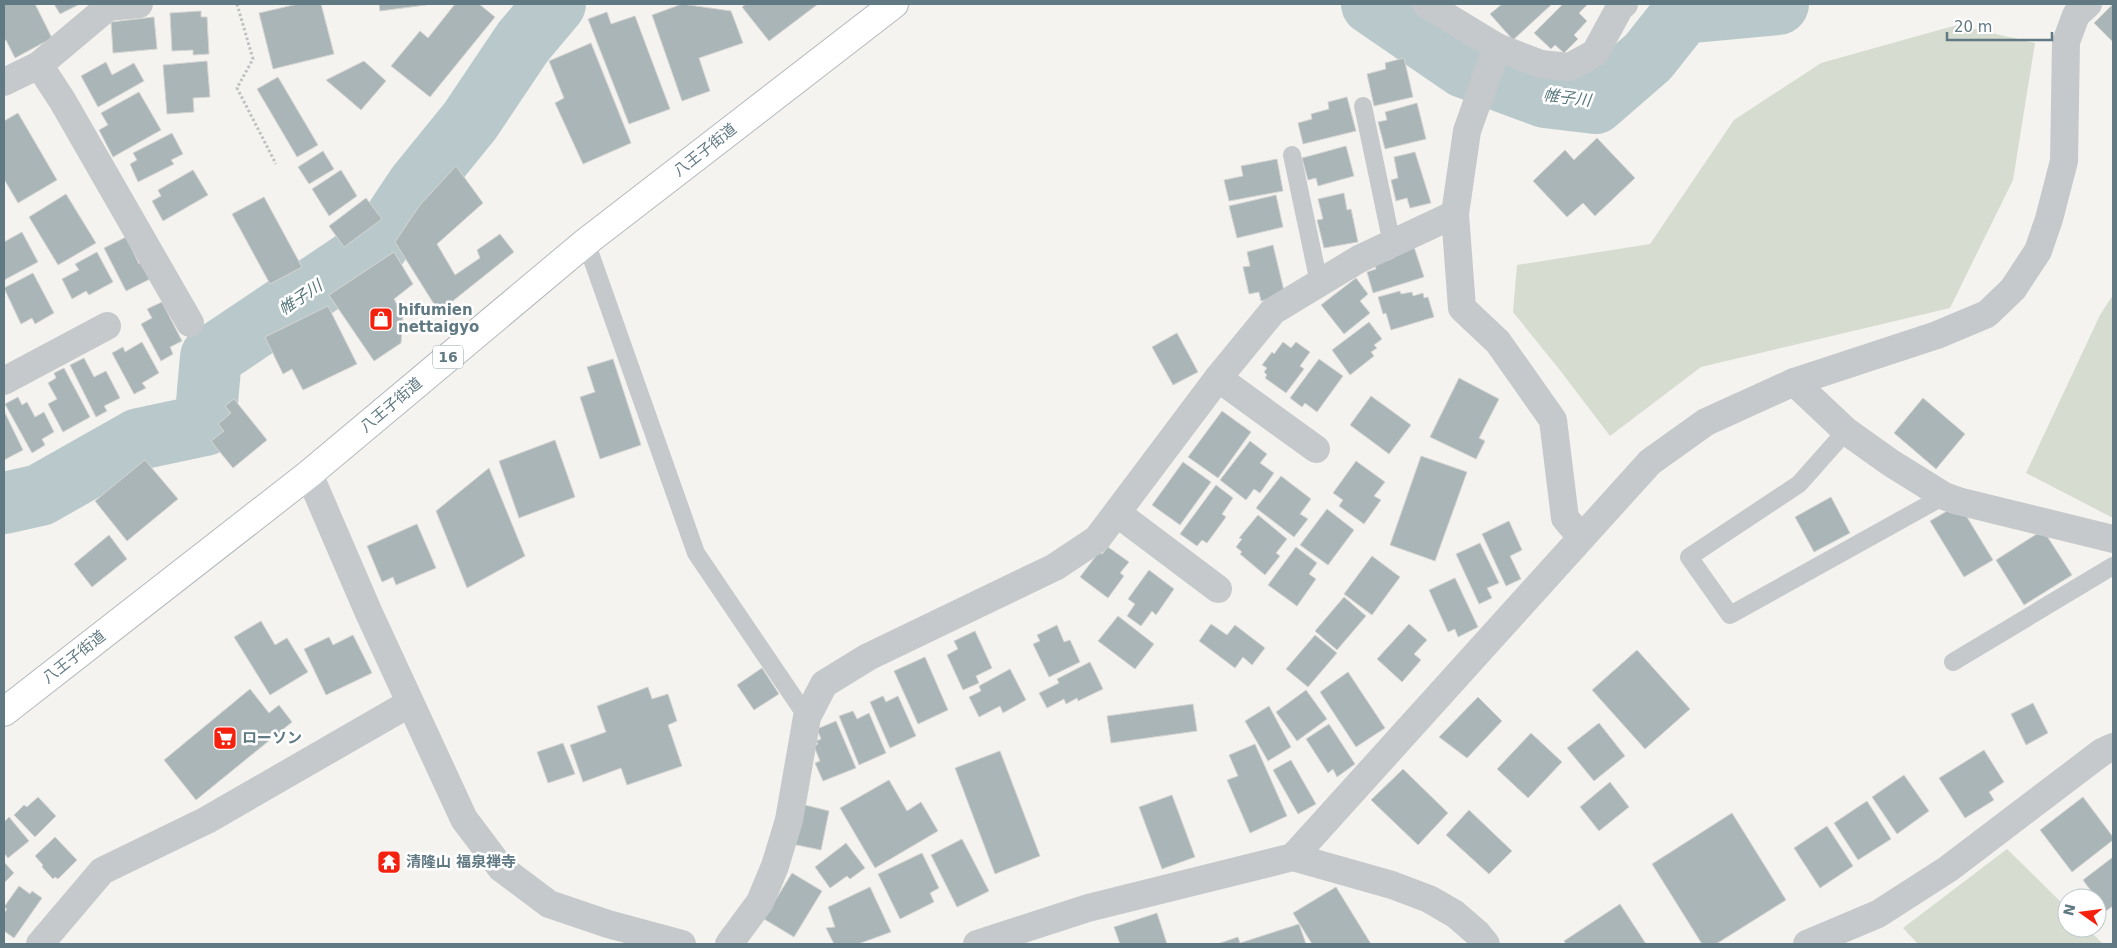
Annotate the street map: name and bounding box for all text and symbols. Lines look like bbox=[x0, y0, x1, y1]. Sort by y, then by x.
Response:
scale bar bbox=[1947, 10, 2052, 42]
text: 20 m bbox=[1954, 18, 1992, 36]
water label: 帷子川 bbox=[1542, 85, 1594, 110]
street label: 八王子街道 bbox=[670, 120, 740, 180]
water label: 帷子川 bbox=[275, 275, 327, 319]
place label: hifumien nettaigyo bbox=[398, 301, 479, 336]
shop icon: hifumien nettaigyo bbox=[368, 306, 394, 332]
road number: 16 bbox=[433, 346, 463, 368]
street label: 八王子街道 bbox=[356, 374, 426, 436]
street label: 八王子街道 bbox=[39, 627, 109, 687]
supermarket icon: ローソン bbox=[212, 725, 238, 751]
place label: ローソン bbox=[242, 729, 302, 747]
temple icon: 清隆山 福泉禅寺 bbox=[376, 849, 402, 875]
place label: 清隆山 福泉禅寺 bbox=[406, 853, 516, 871]
north arrow bbox=[2057, 888, 2107, 938]
text: N bbox=[2060, 902, 2079, 917]

